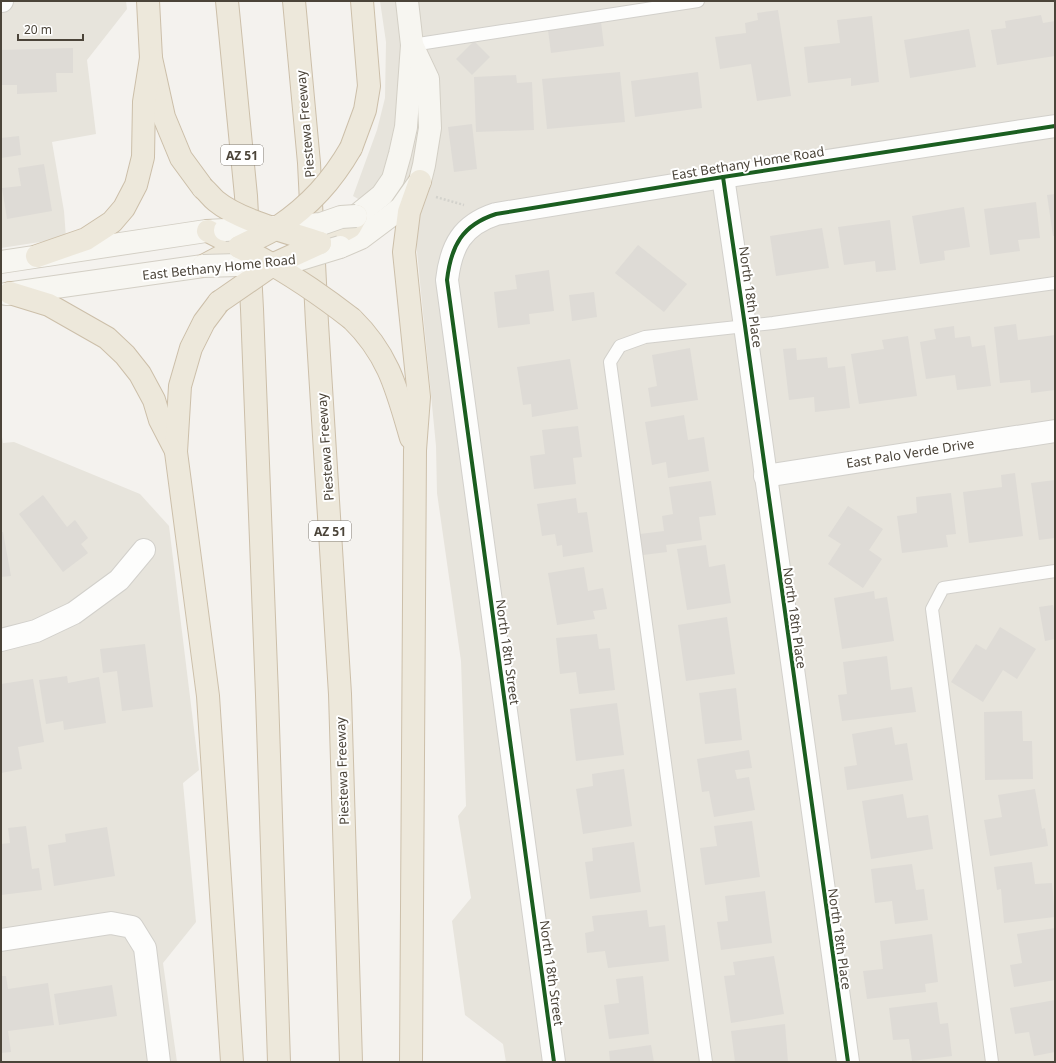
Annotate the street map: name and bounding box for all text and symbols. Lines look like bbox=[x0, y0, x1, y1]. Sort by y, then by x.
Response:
scale bar bbox=[18, 16, 83, 42]
text: 20 m bbox=[24, 21, 52, 38]
street label: Piestewa Freeway bbox=[291, 69, 319, 179]
street label: East Bethany Home Road bbox=[670, 142, 826, 184]
road number: AZ 51 bbox=[221, 145, 263, 165]
street label: North 18th Place bbox=[735, 245, 767, 349]
street label: East Bethany Home Road bbox=[141, 250, 297, 284]
street label: Piestewa Freeway bbox=[312, 392, 338, 501]
street label: East Palo Verde Drive bbox=[845, 434, 975, 472]
road number: AZ 51 bbox=[309, 521, 351, 541]
street label: North 18th Place bbox=[779, 566, 811, 670]
street label: North 18th Street bbox=[492, 598, 524, 706]
street label: Piestewa Freeway bbox=[331, 716, 353, 825]
street label: North 18th Place bbox=[824, 887, 856, 991]
street label: North 18th Street bbox=[536, 919, 568, 1027]

